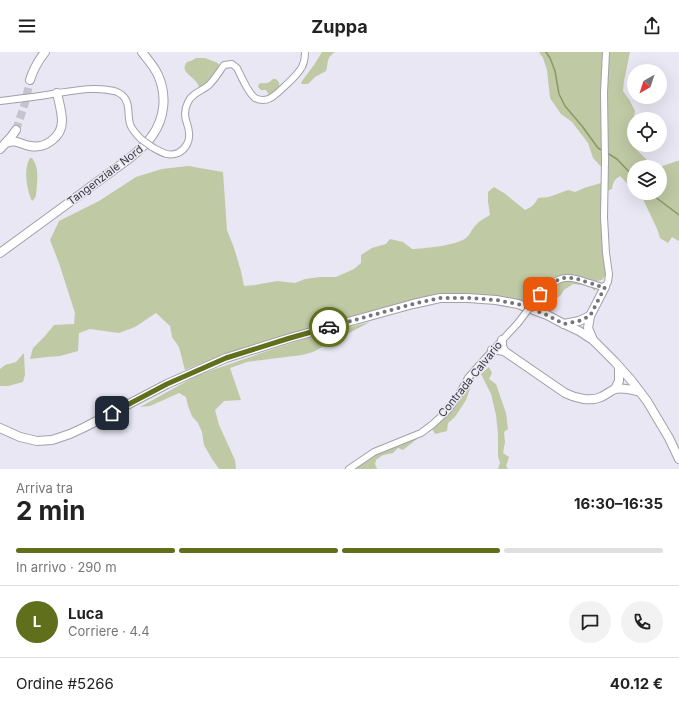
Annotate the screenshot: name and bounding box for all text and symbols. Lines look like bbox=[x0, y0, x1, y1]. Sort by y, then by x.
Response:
icon: menu bbox=[16, 15, 38, 37]
icon: share bbox=[641, 15, 663, 37]
text: Zuppa bbox=[311, 16, 368, 37]
north arrow bbox=[627, 64, 667, 104]
map controls bbox=[627, 64, 667, 200]
button: locate bbox=[627, 112, 667, 152]
street label: Tangenziale Nord bbox=[64, 142, 146, 208]
button: layers bbox=[627, 160, 667, 200]
pin bbox=[523, 277, 557, 311]
icon: bag bbox=[529, 283, 551, 305]
courier bbox=[309, 307, 349, 347]
icon: car bbox=[318, 316, 340, 338]
street label: Contrada Calvario bbox=[435, 338, 505, 420]
pin bbox=[95, 396, 129, 430]
icon: home bbox=[101, 402, 123, 424]
text: Arriva tra bbox=[16, 480, 73, 496]
text: 16:30–16:35 bbox=[574, 494, 663, 513]
text: 2 min bbox=[16, 495, 86, 526]
text: In arrivo · 290 m bbox=[16, 559, 117, 575]
button: chat bbox=[569, 601, 611, 643]
button: phone bbox=[621, 601, 663, 643]
text: Luca bbox=[68, 604, 104, 623]
text: L bbox=[33, 612, 41, 631]
text: Corriere · 4.4 bbox=[68, 623, 150, 639]
text: Ordine #5266 bbox=[16, 674, 114, 693]
text: 40.12 € bbox=[610, 674, 663, 693]

